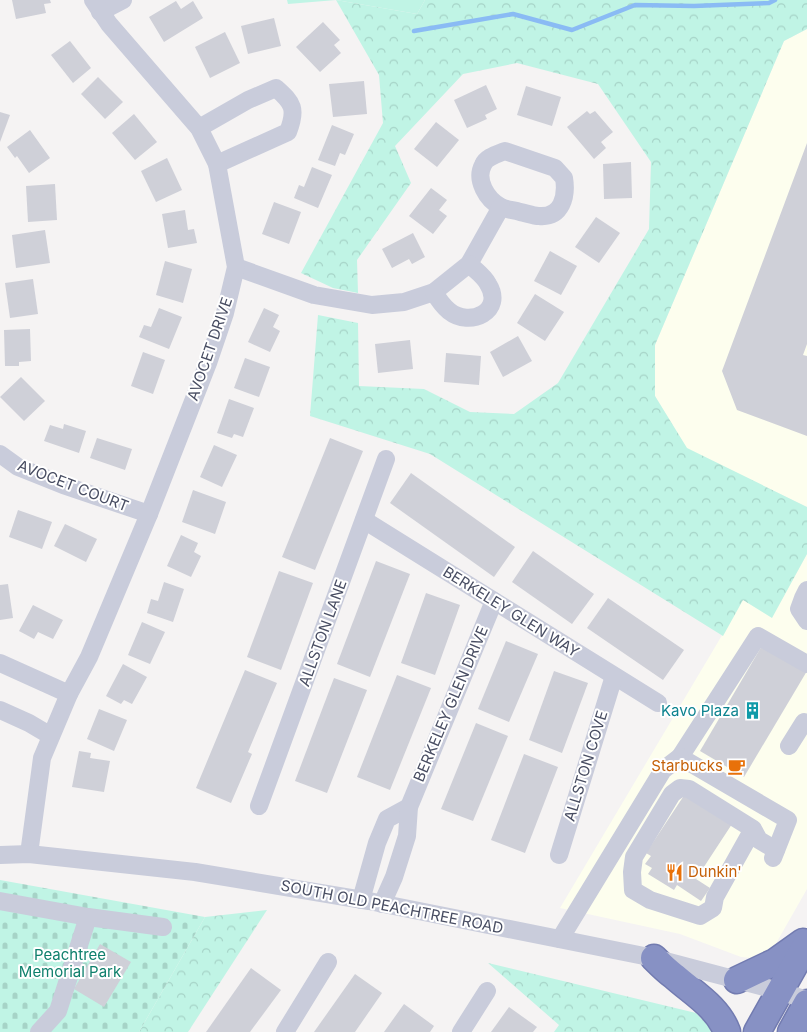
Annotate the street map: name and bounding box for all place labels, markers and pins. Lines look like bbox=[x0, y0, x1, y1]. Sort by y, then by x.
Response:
place label: Kavo Plaza bbox=[661, 701, 739, 720]
building icon: Kavo Plaza bbox=[743, 701, 763, 721]
place label: Starbucks bbox=[651, 756, 723, 775]
cafe icon: Starbucks bbox=[727, 756, 747, 776]
restaurant icon: Dunkin' bbox=[664, 862, 684, 882]
place label: Dunkin' bbox=[688, 862, 742, 881]

